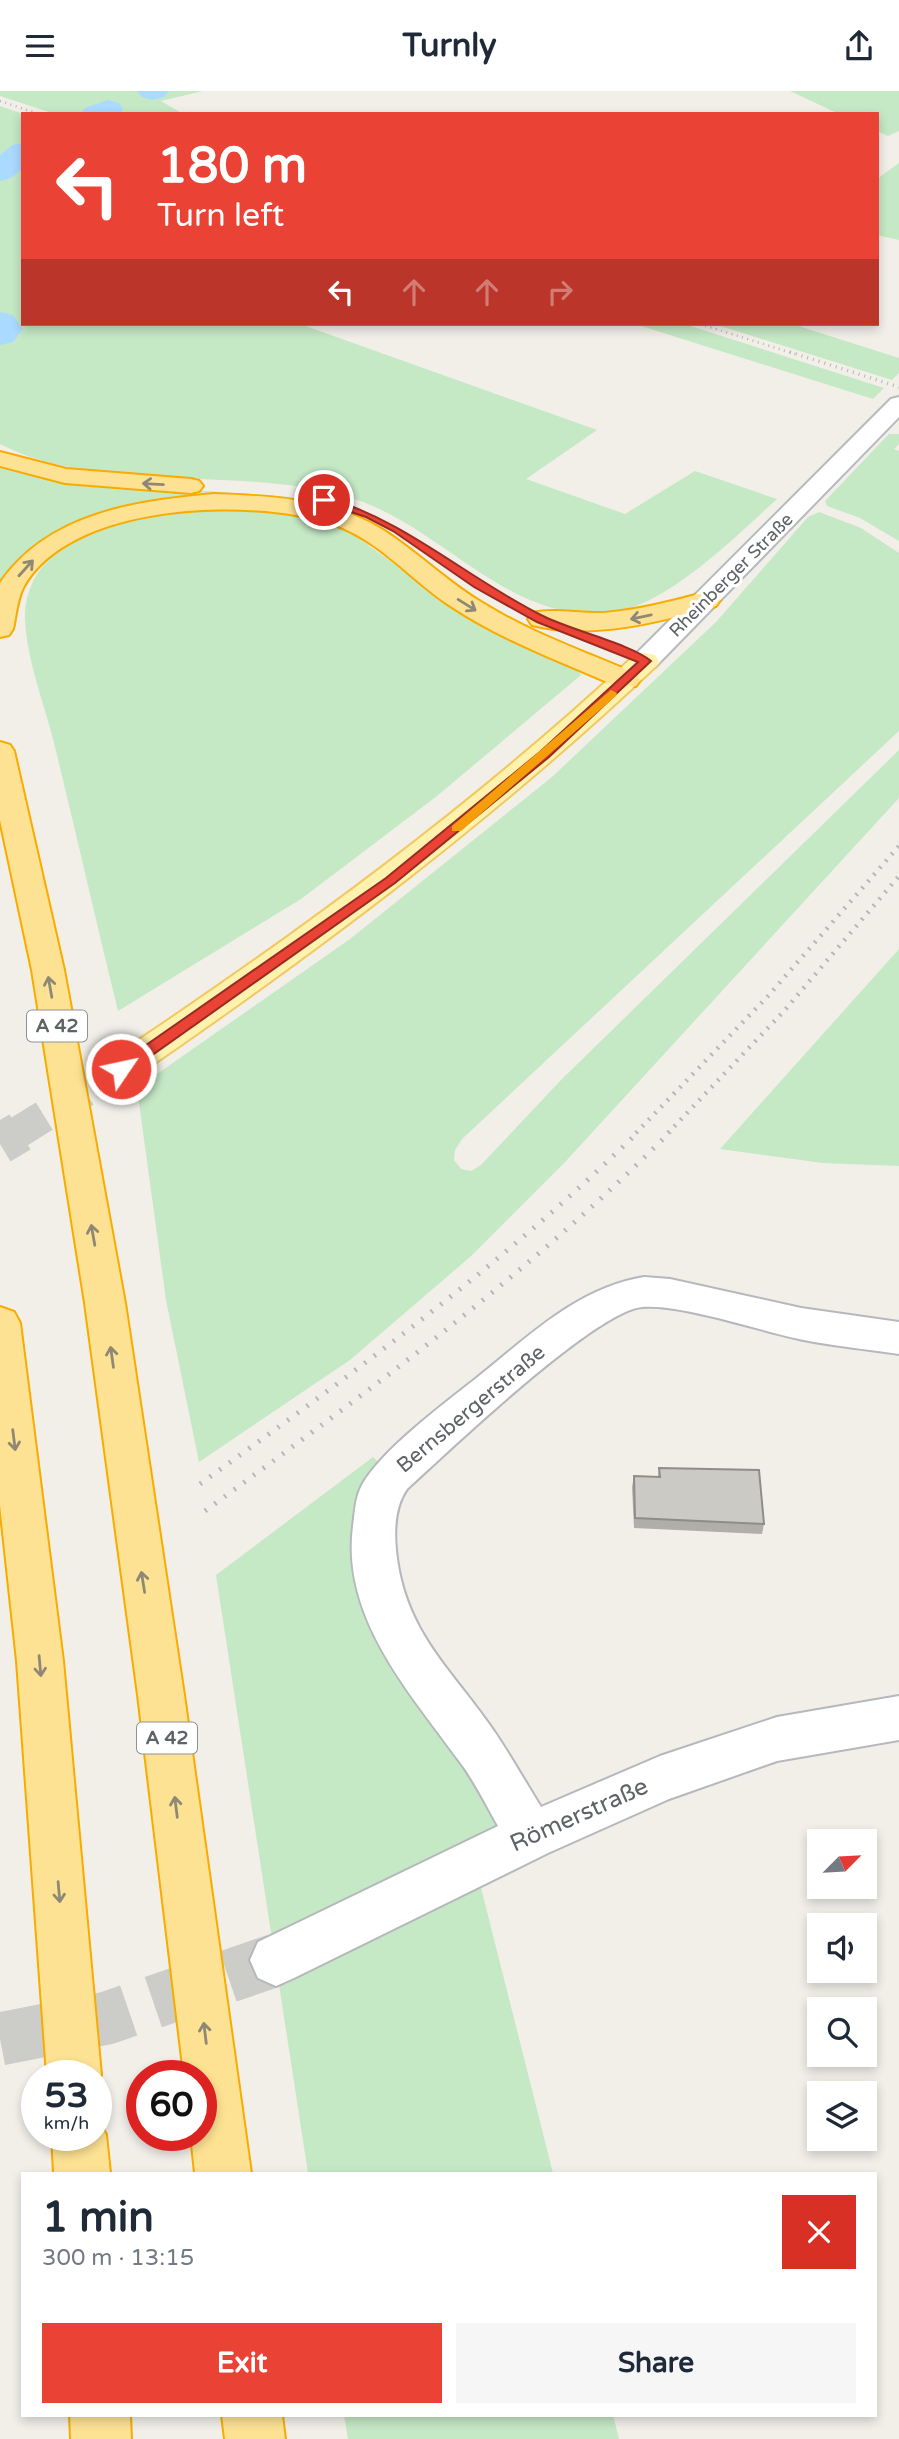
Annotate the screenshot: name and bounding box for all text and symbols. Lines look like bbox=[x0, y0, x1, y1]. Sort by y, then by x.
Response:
icon: menu bbox=[21, 27, 59, 65]
text: Turnly bbox=[403, 27, 496, 65]
icon: share bbox=[840, 27, 878, 65]
text: 180 m bbox=[157, 137, 307, 196]
icon: left bbox=[42, 140, 133, 231]
text: Turn left bbox=[157, 197, 284, 235]
icon: left bbox=[322, 273, 360, 311]
icon: ahead bbox=[395, 273, 433, 311]
icon: ahead bbox=[468, 273, 506, 311]
icon: right bbox=[541, 273, 579, 311]
pin bbox=[294, 470, 354, 530]
one-way arrow bbox=[142, 477, 165, 490]
icon: arrive bbox=[305, 481, 343, 519]
street label: Rheinberger Straße bbox=[664, 508, 798, 642]
one-way arrow bbox=[18, 559, 34, 577]
one-way arrow bbox=[456, 598, 476, 612]
one-way arrow bbox=[630, 610, 653, 624]
one-way arrow bbox=[43, 976, 57, 999]
road number: A 42 bbox=[27, 1011, 87, 1042]
position arrow bbox=[84, 1032, 158, 1106]
one-way arrow bbox=[86, 1224, 100, 1247]
street label: Bernsbergerstraße bbox=[392, 1340, 550, 1478]
one-way arrow bbox=[106, 1346, 119, 1369]
one-way arrow bbox=[7, 1428, 20, 1450]
one-way arrow bbox=[136, 1571, 149, 1594]
one-way arrow bbox=[34, 1654, 47, 1676]
road number: A 42 bbox=[137, 1723, 197, 1753]
street label: Römerstraße bbox=[506, 1772, 652, 1858]
one-way arrow bbox=[169, 1796, 182, 1819]
north arrow bbox=[807, 1829, 877, 1899]
map controls bbox=[807, 1829, 877, 2151]
one-way arrow bbox=[53, 1880, 66, 1903]
button: sound bbox=[807, 1913, 877, 1983]
button: search bbox=[807, 1997, 877, 2067]
one-way arrow bbox=[199, 2022, 212, 2045]
speed limit sign: 60 bbox=[126, 2060, 217, 2151]
text: 53 bbox=[45, 2075, 88, 2117]
button: layers bbox=[807, 2081, 877, 2151]
text: km/h bbox=[44, 2112, 89, 2134]
text: 1 min bbox=[42, 2192, 154, 2243]
button: close bbox=[782, 2195, 856, 2269]
text: 300 m · 13:15 bbox=[42, 2244, 194, 2272]
button: Exit bbox=[42, 2323, 442, 2403]
button: Share bbox=[456, 2323, 856, 2403]

